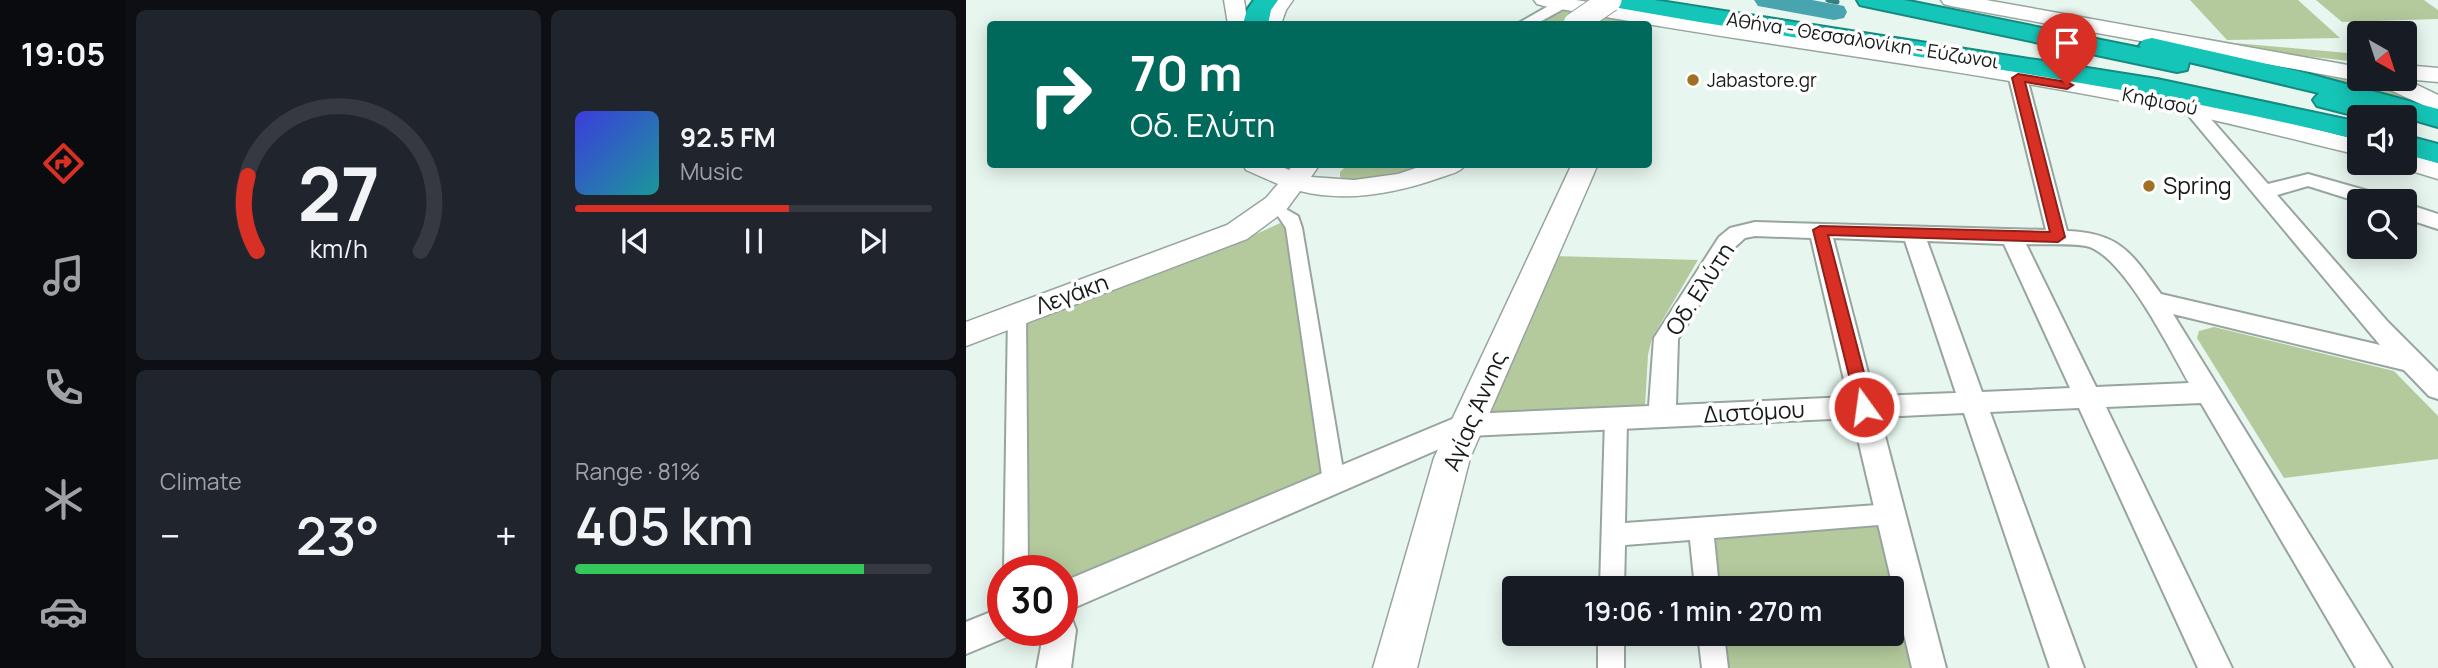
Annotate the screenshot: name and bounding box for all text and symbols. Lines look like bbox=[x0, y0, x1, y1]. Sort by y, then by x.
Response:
street label: Αθήνα - Θεσσαλονίκη - Εύζωνοι bbox=[1725, 6, 2001, 74]
pin bbox=[2037, 13, 2097, 85]
north arrow bbox=[2347, 21, 2417, 91]
map controls bbox=[2347, 21, 2417, 259]
icon: arrive bbox=[2048, 24, 2086, 62]
text: 19:05 bbox=[21, 32, 105, 76]
text: 70 m bbox=[1130, 39, 1242, 106]
icon: right bbox=[1015, 49, 1106, 140]
place label: Jabastore.gr bbox=[1707, 67, 1817, 93]
marker: Jabastore.gr bbox=[1685, 72, 1701, 88]
street label: Κηφισού bbox=[2120, 81, 2200, 121]
text: Οδ. Ελύτη bbox=[1130, 103, 1275, 147]
button: sound bbox=[2347, 105, 2417, 175]
text: 92.5 FM bbox=[680, 119, 776, 155]
icon: directions bbox=[39, 139, 88, 188]
text: 27 bbox=[297, 144, 380, 244]
text: Music bbox=[680, 155, 743, 187]
place label: Spring bbox=[2163, 169, 2232, 201]
marker: Spring bbox=[2141, 178, 2157, 194]
button: search bbox=[2347, 189, 2417, 259]
icon: previous bbox=[616, 222, 654, 260]
icon: pause bbox=[735, 222, 773, 260]
icon: next bbox=[854, 222, 892, 260]
text: km/h bbox=[309, 231, 368, 266]
street label: Οδ. Ελύτη bbox=[1657, 236, 1741, 341]
icon: music bbox=[39, 251, 88, 300]
street label: Λεγάκη bbox=[1031, 265, 1113, 321]
street label: Αγίας Άννης bbox=[1434, 346, 1514, 476]
icon: phone bbox=[39, 363, 88, 412]
position arrow bbox=[1827, 370, 1901, 444]
street label: Διστόμου bbox=[1702, 392, 1805, 430]
text: Range · 81% bbox=[575, 455, 700, 487]
text: Climate bbox=[160, 465, 242, 497]
icon: climate bbox=[39, 475, 88, 524]
text: 405 km bbox=[575, 490, 754, 561]
text: 23° bbox=[296, 500, 380, 571]
text: − bbox=[160, 509, 181, 561]
text: + bbox=[495, 509, 517, 561]
speed limit sign: 30 bbox=[987, 555, 1078, 646]
icon: car bbox=[39, 587, 88, 636]
text: 19:06 · 1 min · 270 m bbox=[1584, 593, 1822, 629]

